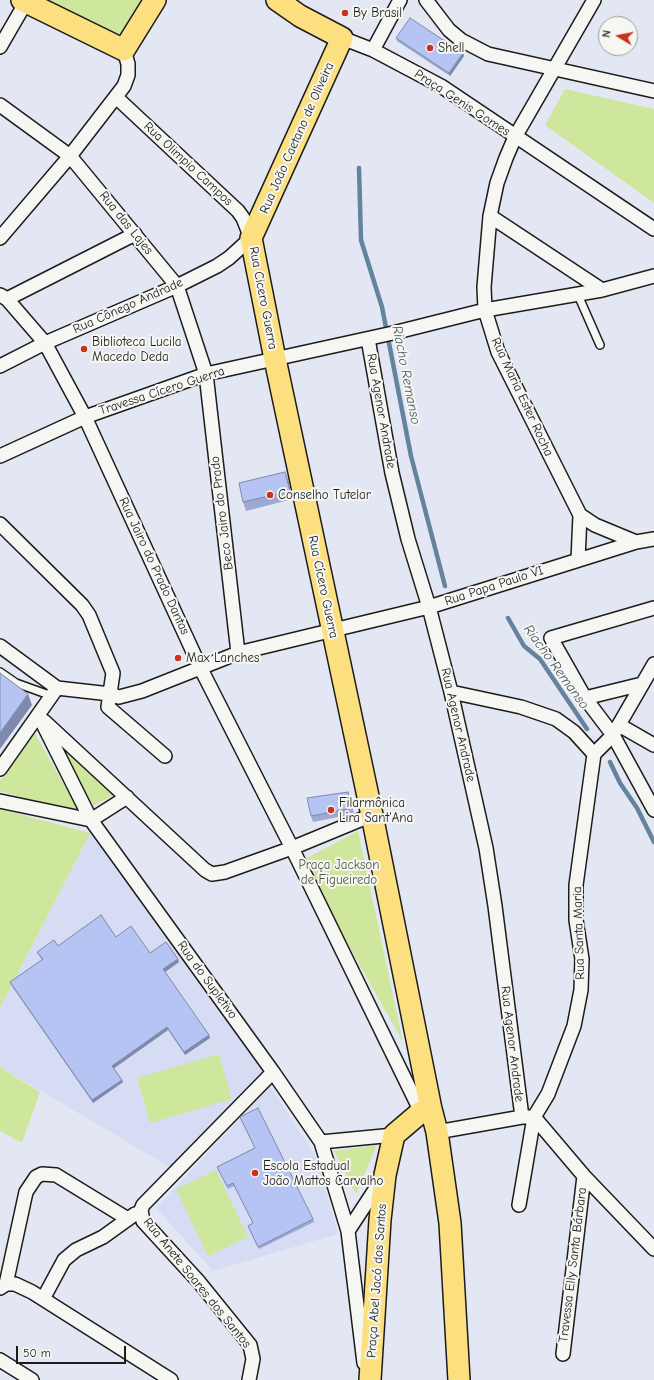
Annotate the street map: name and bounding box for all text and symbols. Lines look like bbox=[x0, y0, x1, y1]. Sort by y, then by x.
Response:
place label: By Brasil bbox=[353, 5, 402, 21]
marker: By Brasil bbox=[340, 8, 350, 18]
north arrow bbox=[598, 16, 638, 56]
text: N bbox=[600, 29, 614, 39]
place label: Shell bbox=[438, 40, 464, 56]
marker: Shell bbox=[425, 43, 435, 53]
street label: Rua João Caetano de Oliveira bbox=[257, 60, 337, 216]
street label: Praça Genis Gomes bbox=[411, 66, 513, 140]
street label: Rua Olimpio Campos bbox=[140, 119, 236, 209]
street label: Rua das Lajes bbox=[96, 188, 156, 258]
street label: Rua Cicero Guerra bbox=[245, 245, 281, 351]
street label: Rua Cônego Andrade bbox=[71, 275, 185, 337]
water label: Riacho Remanso bbox=[388, 324, 424, 426]
place label: Biblioteca Lucila Macedo Deda bbox=[92, 334, 181, 365]
street label: Rua Maria Ester Rocha bbox=[488, 335, 556, 459]
marker: Biblioteca Lucila Macedo Deda bbox=[79, 344, 89, 354]
street label: Rua Agenor Andrade bbox=[363, 352, 399, 470]
street label: Travessa Cícero Guerra bbox=[97, 363, 227, 419]
street label: Beco Jairo do Prado bbox=[207, 455, 237, 571]
place label: Conselho Tutelar bbox=[278, 487, 371, 503]
marker: Conselho Tutelar bbox=[265, 490, 275, 500]
street label: Rua Jairo do Prado Dantas bbox=[115, 495, 193, 637]
street label: Rua Cícero Guerra bbox=[304, 534, 342, 640]
street label: Rua Papa Paulo VI bbox=[443, 563, 545, 609]
water label: Riacho Remanso bbox=[520, 622, 592, 712]
place label: Max Lanches bbox=[186, 650, 259, 666]
marker: Max Lanches bbox=[173, 653, 183, 663]
street label: Rua Agenor Andrade bbox=[437, 666, 479, 784]
place label: Filarmônica Lira Sant'Ana bbox=[339, 795, 413, 826]
marker: Filarmônica Lira Sant'Ana bbox=[326, 805, 336, 815]
park label: Praça Jackson de Figueiredo bbox=[299, 857, 379, 888]
street label: Rua Santa Maria bbox=[570, 886, 588, 980]
street label: Rua do Supletivo bbox=[174, 938, 240, 1022]
street label: Rua Agenor Andrade bbox=[497, 985, 527, 1103]
place label: Escola Estadual João Mattos Carvalho bbox=[263, 1158, 383, 1189]
marker: Escola Estadual João Mattos Carvalho bbox=[250, 1168, 260, 1178]
street label: Travessa Elly Santa Bárbara bbox=[556, 1186, 590, 1344]
street label: Praça Abel Jacó dos Santos bbox=[364, 1203, 390, 1359]
street label: Rua Anete Soares dos Santos bbox=[140, 1215, 254, 1351]
scale bar bbox=[18, 1338, 128, 1364]
text: 50 m bbox=[23, 1346, 51, 1360]

